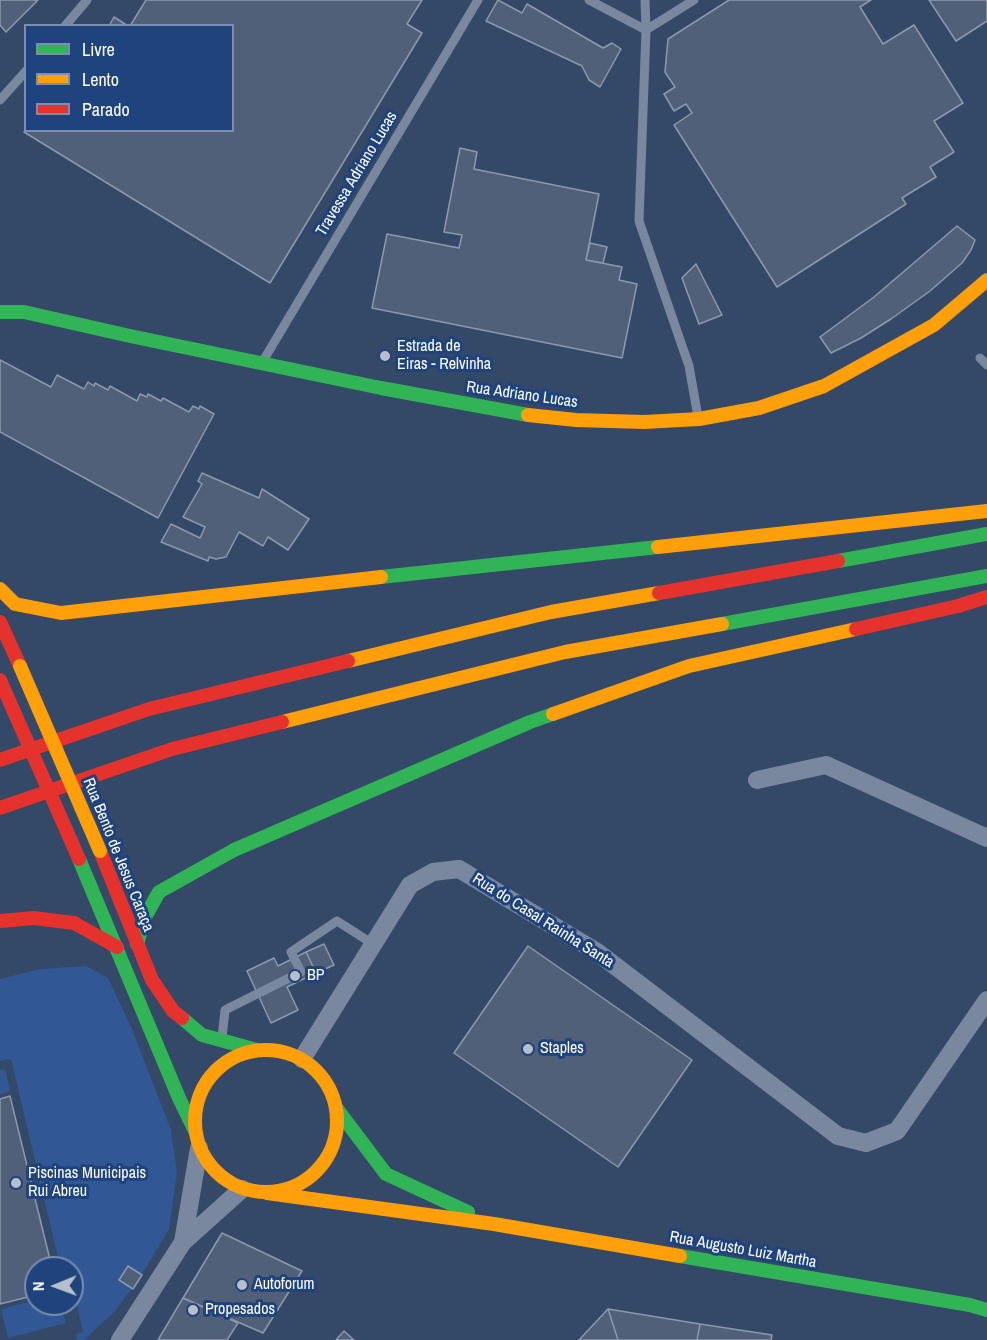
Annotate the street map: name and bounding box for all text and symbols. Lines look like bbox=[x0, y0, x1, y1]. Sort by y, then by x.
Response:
legend bbox=[24, 24, 234, 132]
text: Livre bbox=[82, 37, 115, 62]
text: Lento bbox=[82, 67, 119, 92]
text: Parado bbox=[82, 97, 130, 122]
street label: Travessa Adriano Lucas bbox=[312, 108, 402, 240]
place label: Estrada de Eiras - Relvinha bbox=[397, 337, 491, 375]
marker: Estrada de Eiras - Relvinha bbox=[378, 349, 392, 363]
street label: Rua Adriano Lucas bbox=[465, 378, 579, 412]
street label: Rua Bento de Jesus Caraça bbox=[78, 775, 158, 935]
street label: Rua do Casal Rainha Santa bbox=[469, 870, 617, 972]
place label: BP bbox=[307, 966, 325, 986]
marker: BP bbox=[288, 969, 302, 983]
place label: Staples bbox=[540, 1039, 584, 1059]
marker: Staples bbox=[521, 1042, 535, 1056]
place label: Piscinas Municipais Rui Abreu bbox=[28, 1164, 146, 1202]
marker: Piscinas Municipais Rui Abreu bbox=[9, 1176, 23, 1190]
street label: Rua Augusto Luiz Martha bbox=[668, 1228, 818, 1272]
north arrow bbox=[24, 1256, 84, 1316]
place label: Autoforum bbox=[254, 1275, 315, 1295]
marker: Autoforum bbox=[235, 1278, 249, 1292]
text: N bbox=[27, 1281, 49, 1291]
place label: Propesados bbox=[205, 1300, 275, 1320]
marker: Propesados bbox=[186, 1303, 200, 1317]

